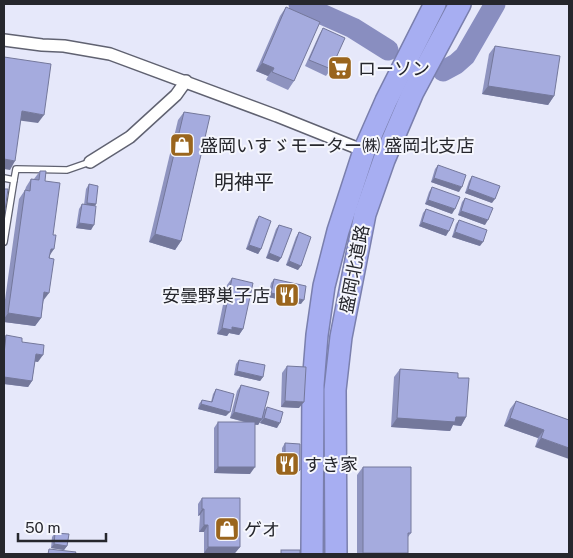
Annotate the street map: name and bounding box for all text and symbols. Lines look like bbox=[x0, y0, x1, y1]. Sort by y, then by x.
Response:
supermarket icon: ローソン bbox=[327, 55, 353, 81]
place label: ローソン bbox=[358, 58, 430, 79]
shop icon: 盛岡いすゞモーター㈱ 盛岡北支店 bbox=[169, 132, 195, 158]
place label: 盛岡いすゞモーター㈱ 盛岡北支店 bbox=[200, 135, 474, 156]
district label: 明神平 bbox=[214, 170, 274, 194]
street label: 盛岡北道路 bbox=[335, 223, 373, 315]
restaurant icon: 安曇野巣子店 bbox=[274, 282, 300, 308]
place label: 安曇野巣子店 bbox=[162, 285, 270, 306]
restaurant icon: すき家 bbox=[274, 451, 300, 477]
place label: すき家 bbox=[304, 454, 358, 475]
scale bar bbox=[18, 510, 105, 542]
shop icon: ゲオ bbox=[214, 516, 240, 542]
text: 50 m bbox=[25, 519, 60, 536]
place label: ゲオ bbox=[244, 519, 280, 540]

